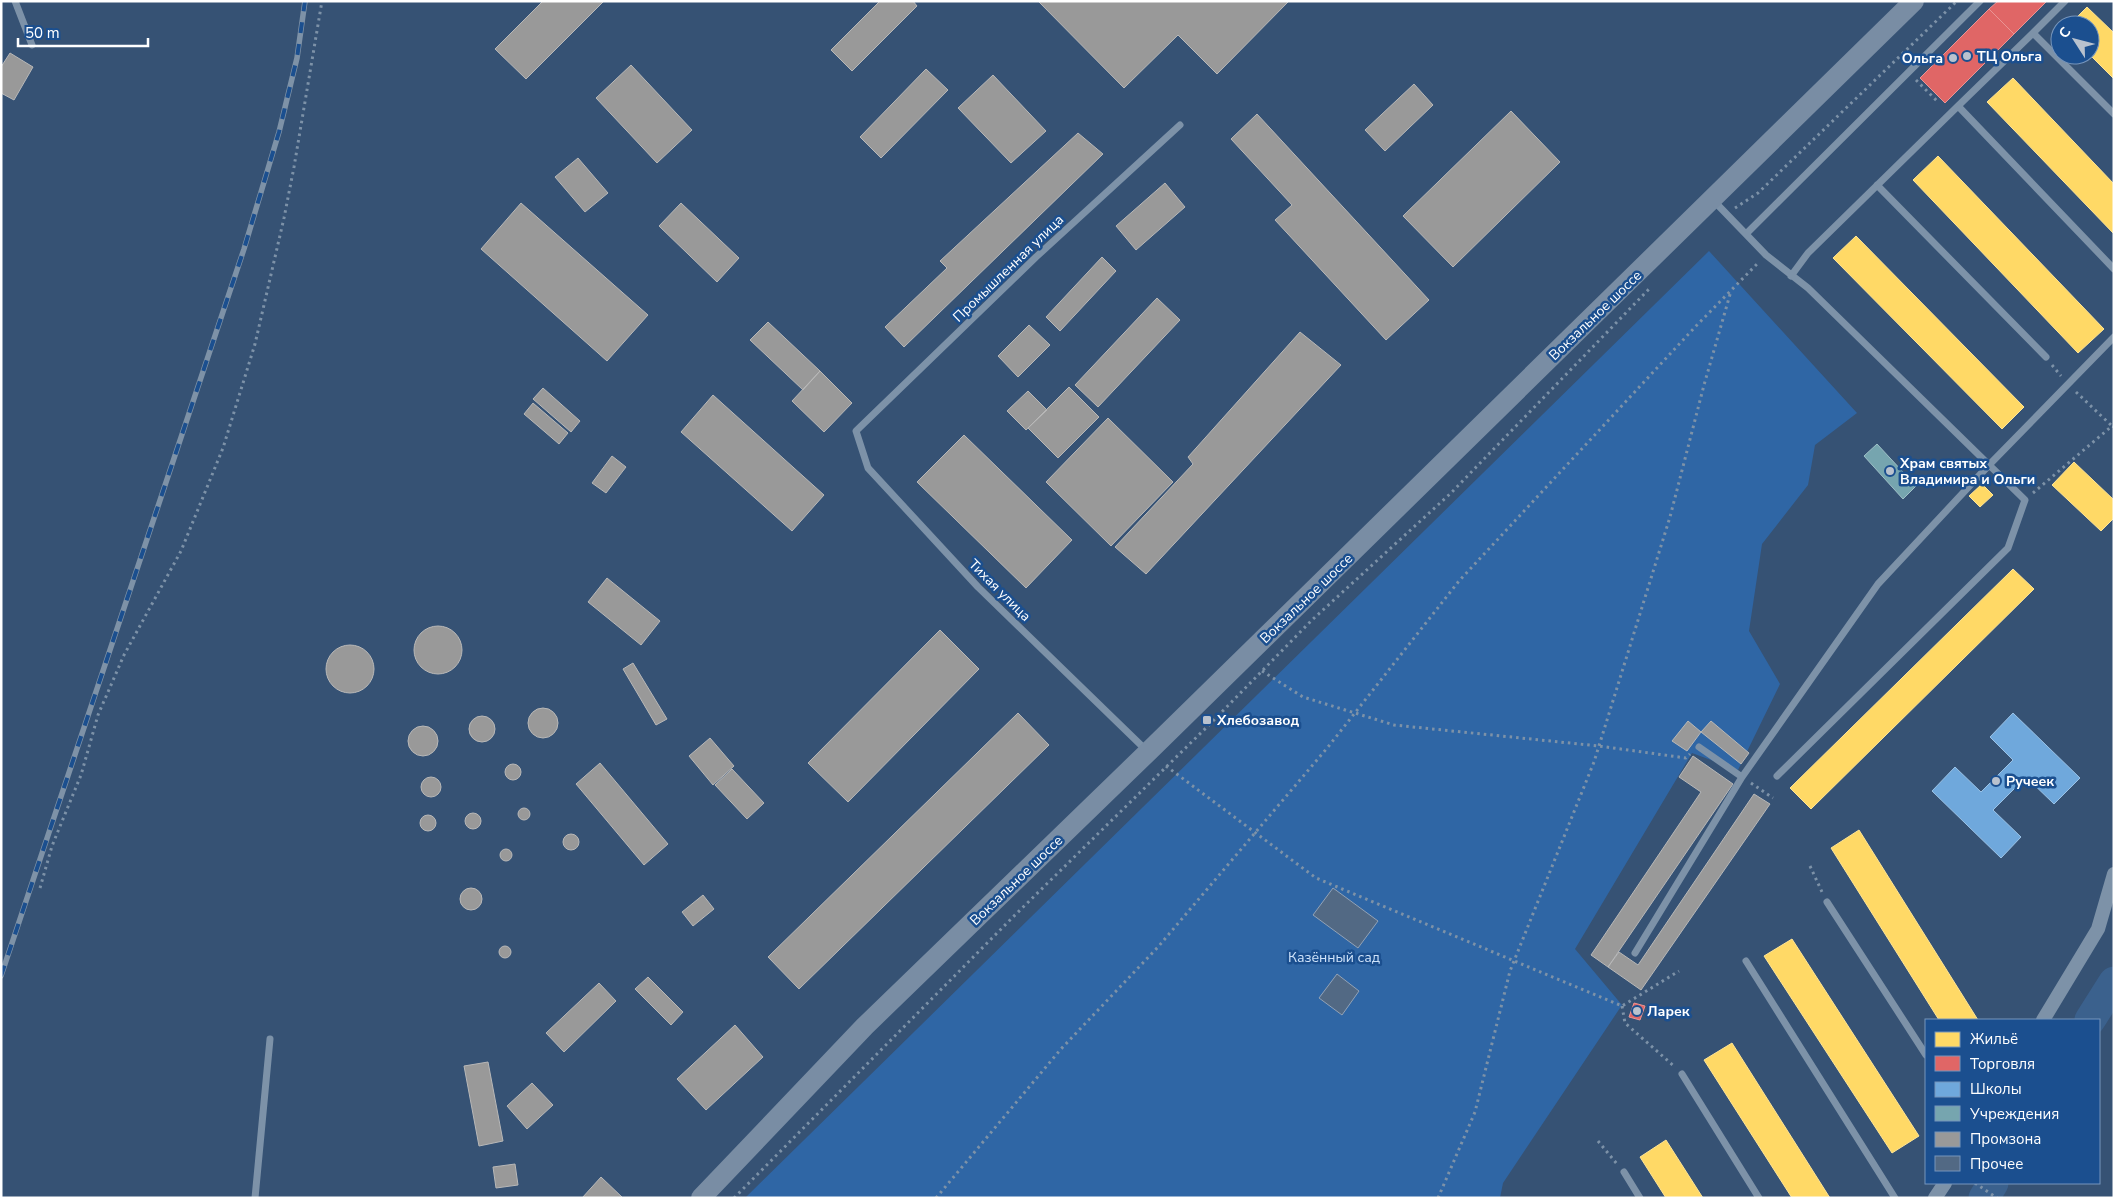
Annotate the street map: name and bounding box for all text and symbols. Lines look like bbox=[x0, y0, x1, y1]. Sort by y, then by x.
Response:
scale bar bbox=[18, 15, 148, 47]
north arrow bbox=[2050, 15, 2100, 65]
text: 50 m bbox=[25, 23, 60, 43]
text: С bbox=[2054, 23, 2076, 42]
place label: ТЦ Ольга bbox=[1977, 47, 2042, 66]
place label: Ольга bbox=[1902, 49, 1943, 68]
marker: ТЦ Ольга bbox=[1961, 50, 1973, 62]
marker: Ольга bbox=[1947, 52, 1959, 64]
street label: Промышленная улица bbox=[949, 210, 1068, 326]
street label: Вокзальное шоссе bbox=[1545, 266, 1646, 365]
place label: Храм святых Владимира и Ольги bbox=[1899, 454, 2035, 489]
marker: Храм святых Владимира и Ольги bbox=[1884, 465, 1896, 477]
street label: Вокзальное шоссе bbox=[1256, 549, 1357, 648]
street label: Тихая улица bbox=[964, 555, 1035, 626]
place label: Хлебозавод bbox=[1216, 711, 1299, 730]
marker: Хлебозавод bbox=[1201, 714, 1213, 726]
place label: Ручеек bbox=[2006, 772, 2054, 791]
marker: Ручеек bbox=[1990, 775, 2002, 787]
street label: Вокзальное шоссе bbox=[966, 831, 1067, 930]
park label: Казённый сад bbox=[1288, 948, 1380, 967]
place label: Ларек bbox=[1647, 1002, 1690, 1021]
marker: Ларек bbox=[1631, 1005, 1643, 1017]
legend bbox=[1925, 1019, 2100, 1184]
text: Жильё bbox=[1970, 1029, 2018, 1049]
text: Торговля bbox=[1970, 1054, 2035, 1074]
text: Школы bbox=[1970, 1079, 2022, 1099]
text: Учреждения bbox=[1969, 1104, 2059, 1124]
text: Промзона bbox=[1970, 1129, 2041, 1149]
text: Прочее bbox=[1970, 1154, 2023, 1174]

